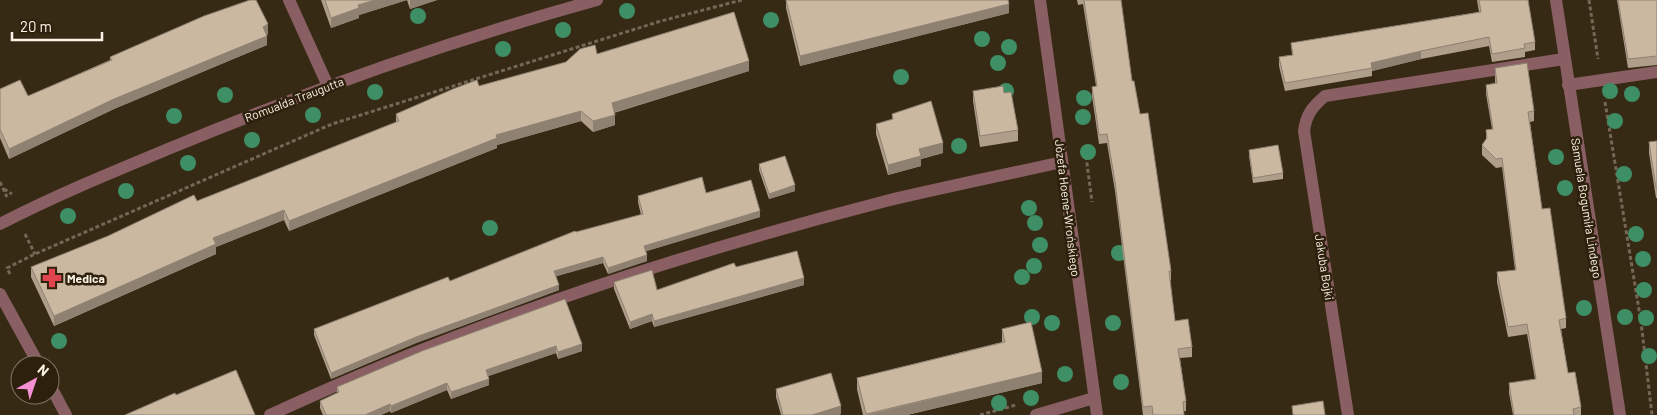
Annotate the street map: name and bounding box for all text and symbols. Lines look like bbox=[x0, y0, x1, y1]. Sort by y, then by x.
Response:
scale bar bbox=[12, 10, 102, 42]
text: 20 m bbox=[20, 17, 52, 35]
street label: Romualda Traugutta bbox=[242, 74, 346, 124]
street label: Samuela Bogumiła Lindego bbox=[1569, 137, 1605, 279]
street label: Józefa Hoene-Wrońskiego bbox=[1053, 139, 1083, 277]
street label: Jakuba Bojki bbox=[1313, 233, 1337, 301]
pharmacy icon: Medica bbox=[41, 267, 63, 289]
place label: Medica bbox=[67, 271, 105, 285]
north arrow bbox=[10, 355, 60, 405]
text: N bbox=[35, 360, 53, 379]

